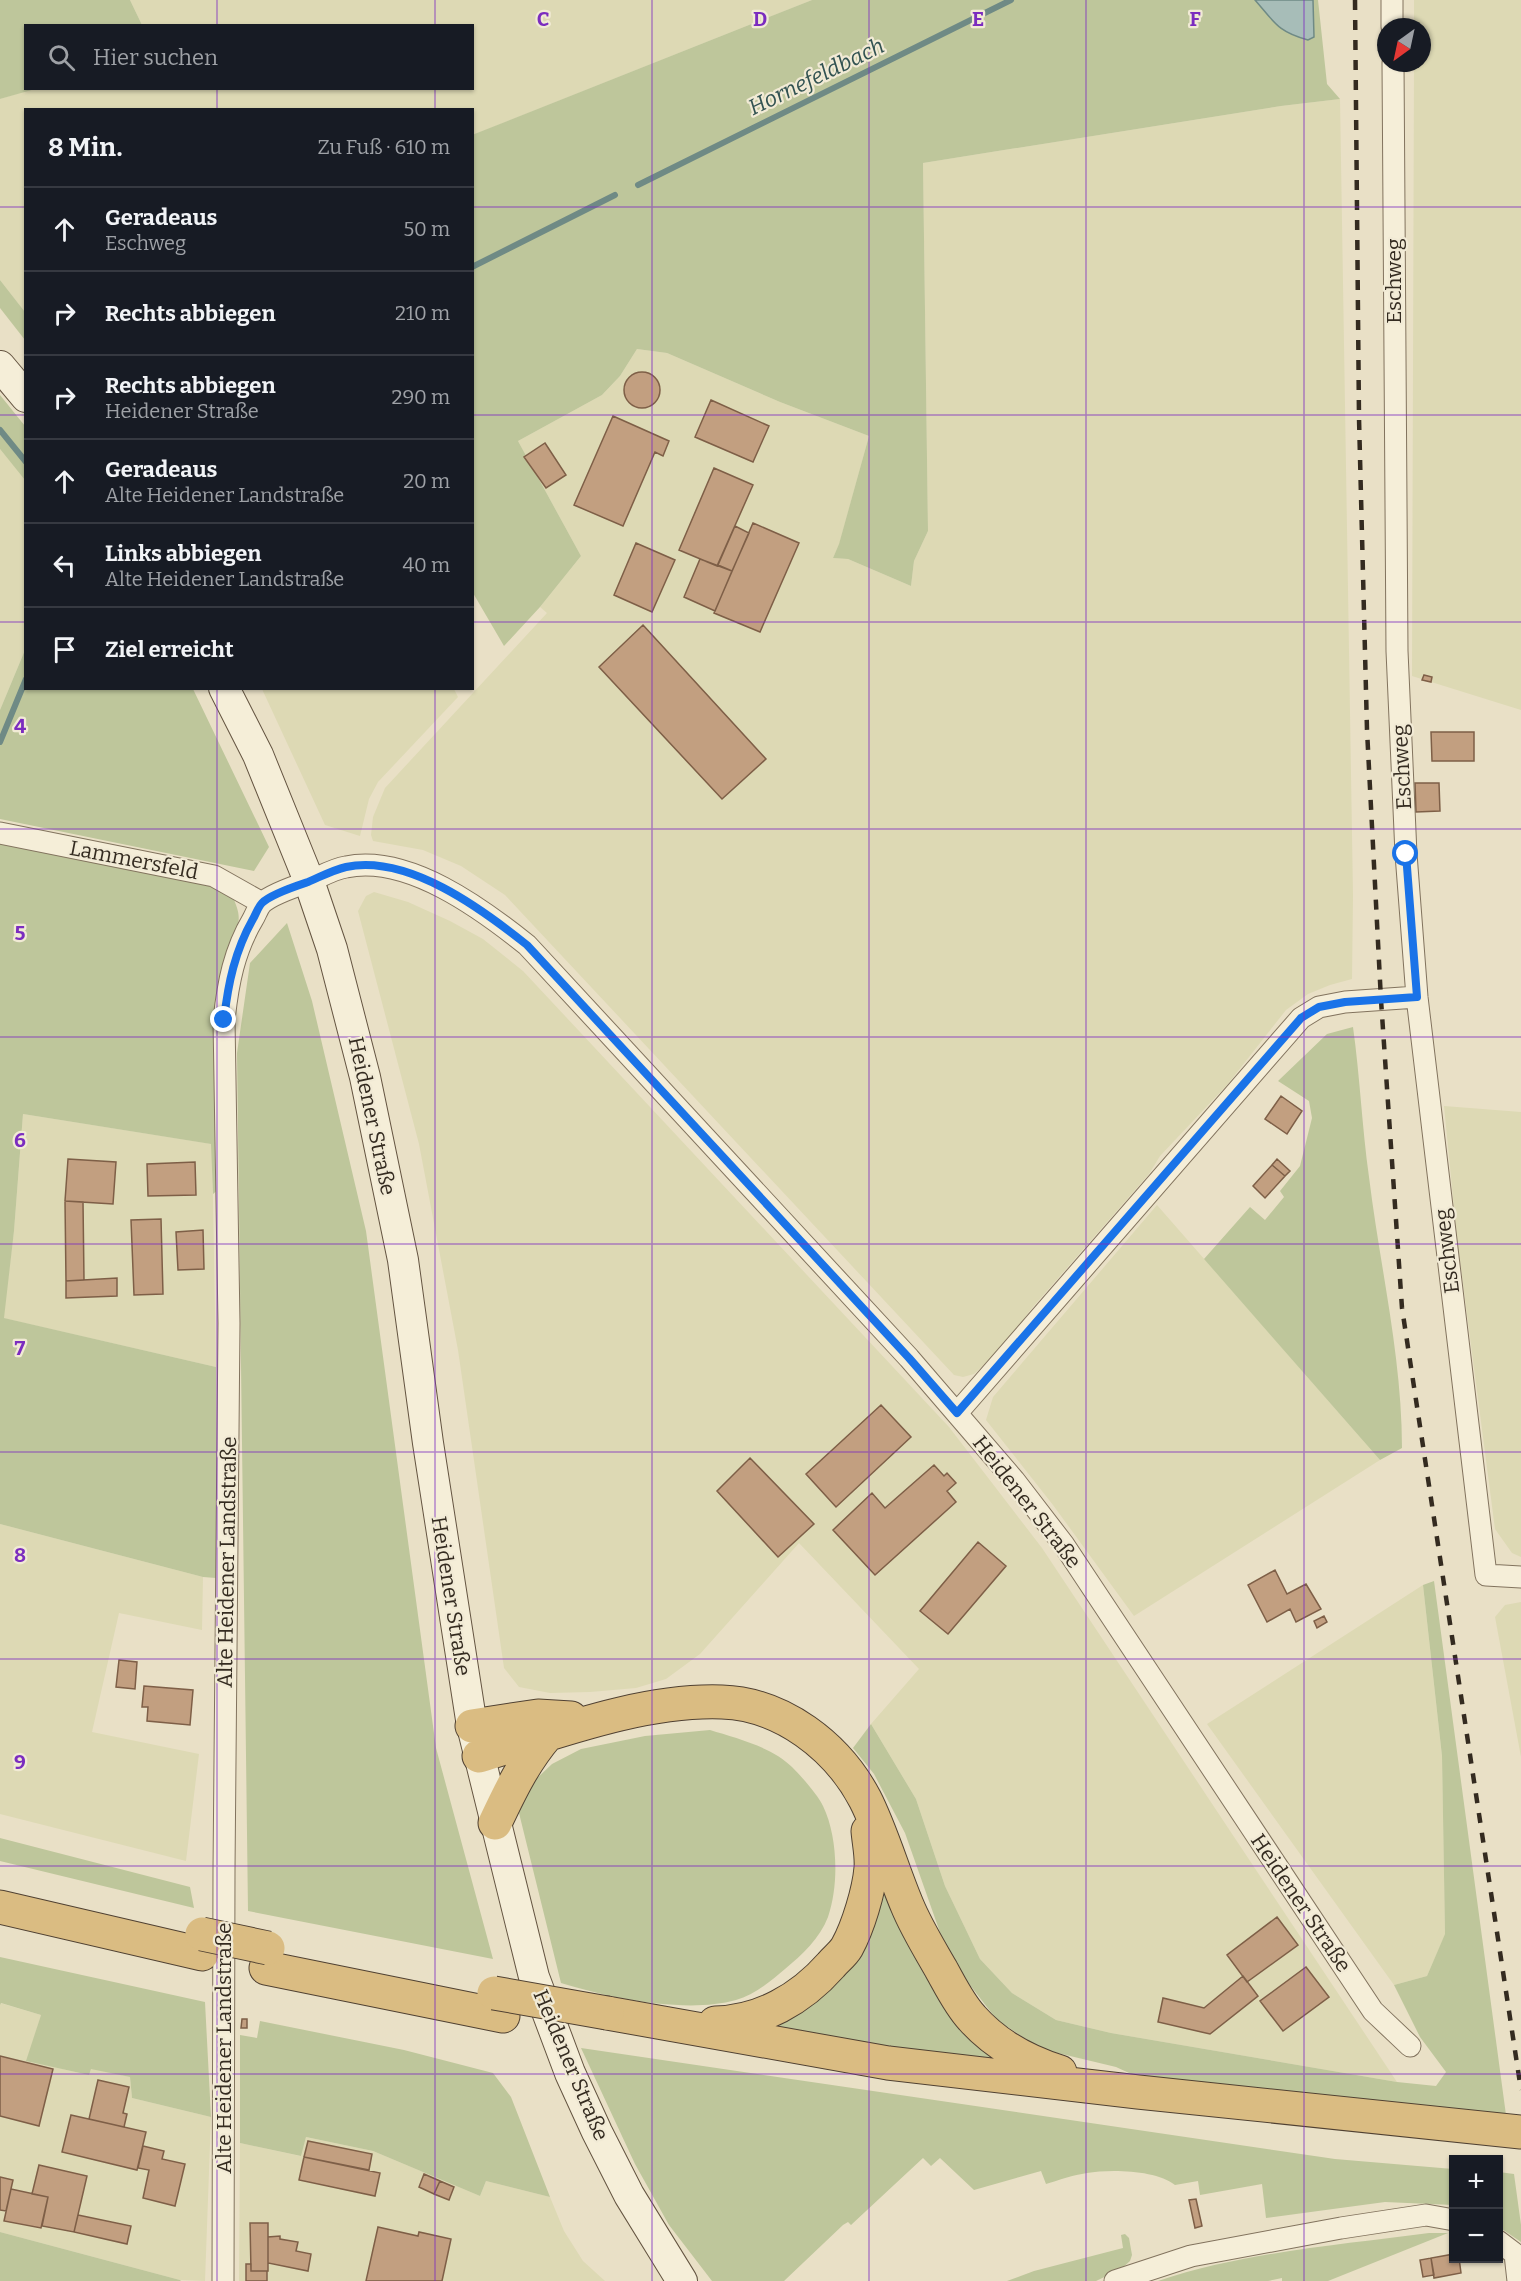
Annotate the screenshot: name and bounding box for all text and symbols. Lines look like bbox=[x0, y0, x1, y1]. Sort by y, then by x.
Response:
text: C bbox=[537, 7, 549, 31]
text: D bbox=[753, 7, 767, 31]
text: E bbox=[972, 7, 984, 31]
text: F bbox=[1189, 7, 1201, 31]
north arrow bbox=[1377, 18, 1431, 72]
search box bbox=[24, 24, 474, 90]
water label: Hornefeldbach bbox=[744, 32, 889, 121]
icon: search bbox=[45, 41, 78, 74]
text: Hier suchen bbox=[93, 44, 218, 71]
text: 8 Min. bbox=[48, 132, 122, 163]
text: Zu Fuß · 610 m bbox=[318, 135, 450, 159]
text: Geradeaus bbox=[105, 204, 217, 231]
icon: ahead bbox=[48, 213, 81, 246]
text: 50 m bbox=[403, 217, 450, 241]
text: Eschweg bbox=[105, 231, 186, 255]
street label: Eschweg bbox=[1381, 238, 1407, 324]
icon: right bbox=[48, 297, 81, 330]
text: Rechts abbiegen bbox=[105, 300, 276, 327]
text: 210 m bbox=[395, 301, 450, 325]
text: Rechts abbiegen bbox=[105, 372, 276, 399]
icon: right bbox=[48, 381, 81, 414]
text: 290 m bbox=[392, 385, 450, 409]
text: Heidener Straße bbox=[105, 399, 259, 423]
text: Geradeaus bbox=[105, 456, 217, 483]
icon: ahead bbox=[48, 465, 81, 498]
text: 20 m bbox=[403, 469, 450, 493]
text: Alte Heidener Landstraße bbox=[105, 483, 344, 507]
text: Links abbiegen bbox=[105, 540, 262, 567]
icon: left bbox=[48, 549, 81, 582]
text: 40 m bbox=[402, 553, 450, 577]
text: Alte Heidener Landstraße bbox=[105, 567, 344, 591]
icon: arrive bbox=[48, 633, 81, 666]
text: Ziel erreicht bbox=[105, 636, 234, 663]
text: 4 bbox=[14, 714, 26, 738]
street label: Eschweg bbox=[1387, 723, 1417, 810]
street label: Lammersfeld bbox=[67, 835, 201, 885]
route start bbox=[1392, 840, 1418, 866]
text: 5 bbox=[15, 921, 26, 945]
route end bbox=[210, 1006, 236, 1032]
street label: Heidener Straße bbox=[343, 1034, 401, 1198]
text: 6 bbox=[14, 1128, 26, 1152]
street label: Eschweg bbox=[1429, 1207, 1465, 1295]
text: 7 bbox=[15, 1336, 26, 1360]
street label: Heidener Straße bbox=[967, 1430, 1087, 1574]
street label: Alte Heidener Landstraße bbox=[212, 1436, 242, 1688]
street label: Heidener Straße bbox=[426, 1514, 476, 1678]
text: 8 bbox=[14, 1543, 26, 1567]
text: 9 bbox=[14, 1750, 26, 1774]
street label: Heidener Straße bbox=[1245, 1829, 1357, 1977]
street label: Alte Heidener Landstraße bbox=[211, 1922, 237, 2174]
street label: Heidener Straße bbox=[528, 1986, 614, 2144]
map controls bbox=[1449, 2155, 1503, 2263]
button: + bbox=[1449, 2155, 1503, 2209]
button: − bbox=[1449, 2209, 1503, 2263]

